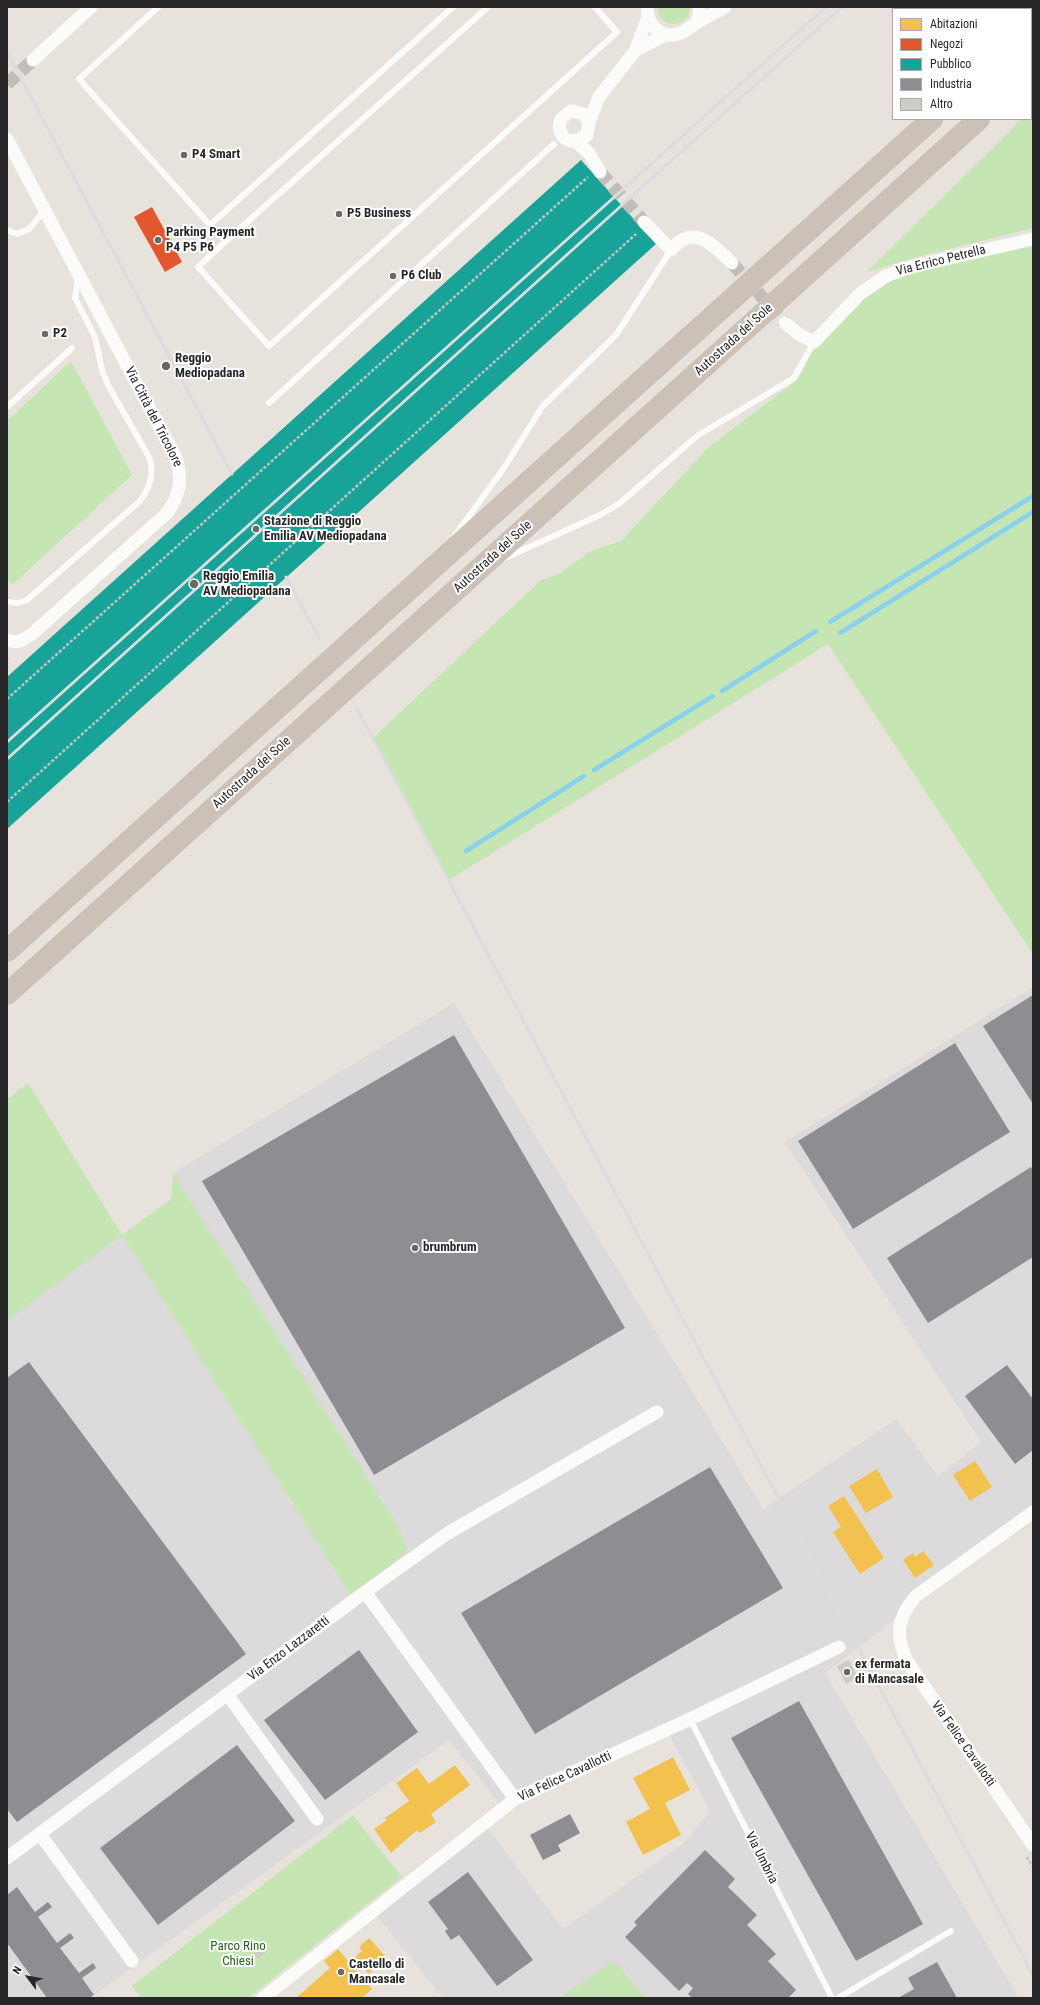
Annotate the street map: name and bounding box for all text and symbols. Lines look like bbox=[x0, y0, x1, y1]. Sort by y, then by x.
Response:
legend bbox=[892, 8, 1032, 120]
text: Abitazioni bbox=[930, 17, 978, 31]
text: Negozi bbox=[930, 37, 963, 51]
text: Pubblico bbox=[930, 57, 971, 71]
text: Industria bbox=[930, 77, 972, 91]
text: Altro bbox=[930, 97, 953, 111]
place label: P4 Smart bbox=[192, 147, 240, 163]
marker: P4 Smart bbox=[179, 150, 189, 160]
place label: P5 Business bbox=[347, 206, 411, 222]
marker: P5 Business bbox=[334, 209, 344, 219]
place label: Parking Payment P4 P5 P6 bbox=[166, 225, 255, 256]
marker: Parking Payment P4 P5 P6 bbox=[153, 235, 163, 245]
street label: Via Errico Petrella bbox=[895, 242, 987, 280]
place label: P6 Club bbox=[401, 268, 441, 284]
marker: P6 Club bbox=[388, 271, 398, 281]
street label: Autostrada del Sole bbox=[692, 301, 776, 379]
place label: P2 bbox=[53, 326, 67, 342]
marker: P2 bbox=[40, 329, 50, 339]
place label: Reggio Mediopadana bbox=[175, 351, 245, 382]
marker: Reggio Mediopadana bbox=[160, 360, 172, 372]
street label: Via Città del Tricolore bbox=[121, 364, 185, 470]
place label: Stazione di Reggio Emilia AV Mediopadana bbox=[264, 514, 387, 545]
street label: Autostrada del Sole bbox=[451, 518, 535, 596]
marker: Stazione di Reggio Emilia AV Mediopadana bbox=[251, 524, 261, 534]
place label: Reggio Emilia AV Mediopadana bbox=[203, 569, 291, 600]
marker: Reggio Emilia AV Mediopadana bbox=[188, 578, 200, 590]
street label: Autostrada del Sole bbox=[210, 734, 294, 812]
place label: brumbrum bbox=[423, 1240, 477, 1256]
marker: brumbrum bbox=[410, 1243, 420, 1253]
street label: Via Enzo Lazzaretti bbox=[245, 1613, 333, 1685]
place label: ex fermata di Mancasale bbox=[855, 1657, 924, 1688]
marker: ex fermata di Mancasale bbox=[842, 1667, 852, 1677]
street label: Via Felice Cavallotti bbox=[928, 1698, 998, 1790]
street label: Via Felice Cavallotti bbox=[516, 1749, 614, 1805]
street label: Via Umbria bbox=[741, 1829, 781, 1887]
park label: Parco Rino Chiesi bbox=[210, 1939, 266, 1970]
north arrow bbox=[8, 1957, 48, 1997]
place label: Castello di Mancasale bbox=[349, 1957, 405, 1988]
text: N bbox=[10, 1964, 25, 1977]
marker: Castello di Mancasale bbox=[336, 1967, 346, 1977]

